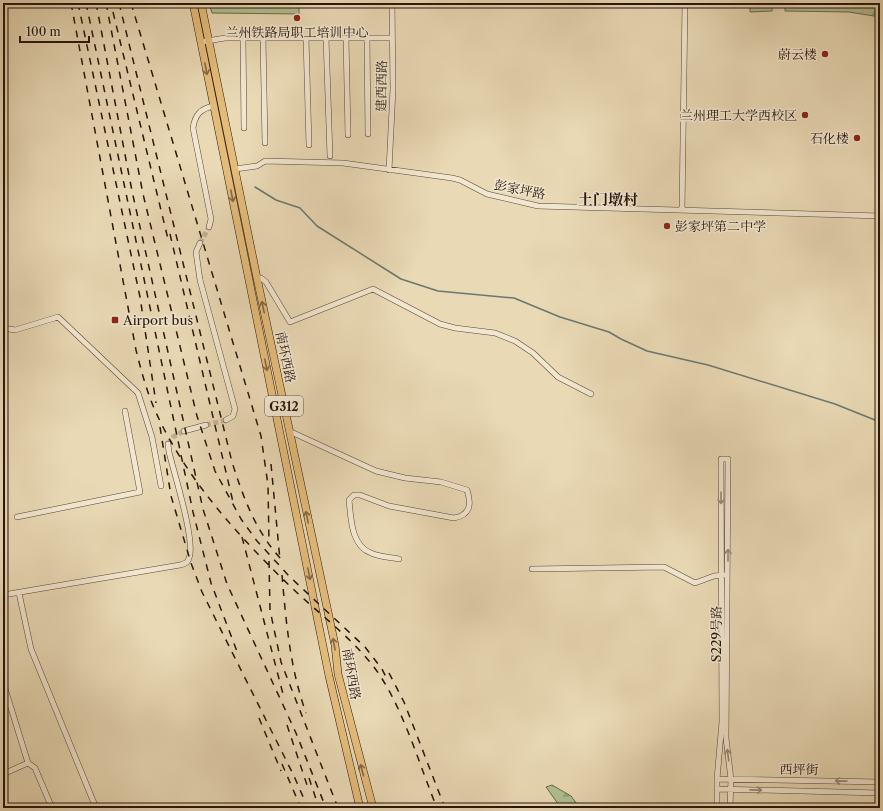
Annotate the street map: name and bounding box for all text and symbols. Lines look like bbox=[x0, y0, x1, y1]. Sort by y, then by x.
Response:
marker: 兰州铁路局职工培训中心 bbox=[292, 13, 302, 23]
scale bar bbox=[20, 18, 89, 44]
text: 100 m bbox=[26, 24, 61, 39]
place label: 兰州铁路局职工培训中心 bbox=[225, 24, 369, 40]
place label: 蔚云楼 bbox=[778, 46, 817, 62]
marker: 蔚云楼 bbox=[820, 49, 830, 59]
street label: 建西西路 bbox=[373, 60, 389, 112]
one-way arrow bbox=[203, 62, 211, 75]
place label: 兰州理工大学西校区 bbox=[680, 107, 797, 123]
marker: 兰州理工大学西校区 bbox=[800, 110, 810, 120]
place label: 石化楼 bbox=[810, 130, 849, 146]
marker: 石化楼 bbox=[852, 133, 862, 143]
street label: 彭家坪路 bbox=[493, 176, 547, 202]
one-way arrow bbox=[229, 189, 237, 202]
district label: 土门墩村 bbox=[578, 190, 638, 209]
place label: 彭家坪第二中学 bbox=[675, 218, 766, 234]
marker: 彭家坪第二中学 bbox=[662, 221, 672, 231]
one-way arrow bbox=[258, 301, 266, 314]
place label: Airport bus bbox=[122, 312, 193, 328]
marker: Airport bus bbox=[110, 315, 120, 325]
street label: 南环西路 bbox=[273, 330, 299, 384]
one-way arrow bbox=[263, 358, 271, 371]
road number: G312 bbox=[265, 396, 303, 416]
one-way arrow bbox=[717, 491, 725, 504]
one-way arrow bbox=[303, 510, 311, 523]
one-way arrow bbox=[724, 549, 732, 562]
one-way arrow bbox=[305, 567, 313, 580]
street label: S229号路 bbox=[708, 606, 724, 662]
one-way arrow bbox=[330, 638, 338, 651]
street label: 南环西路 bbox=[340, 647, 364, 701]
one-way arrow bbox=[725, 749, 732, 762]
street label: 西坪街 bbox=[779, 761, 819, 777]
one-way arrow bbox=[358, 764, 365, 777]
one-way arrow bbox=[835, 777, 848, 785]
one-way arrow bbox=[749, 787, 762, 794]

